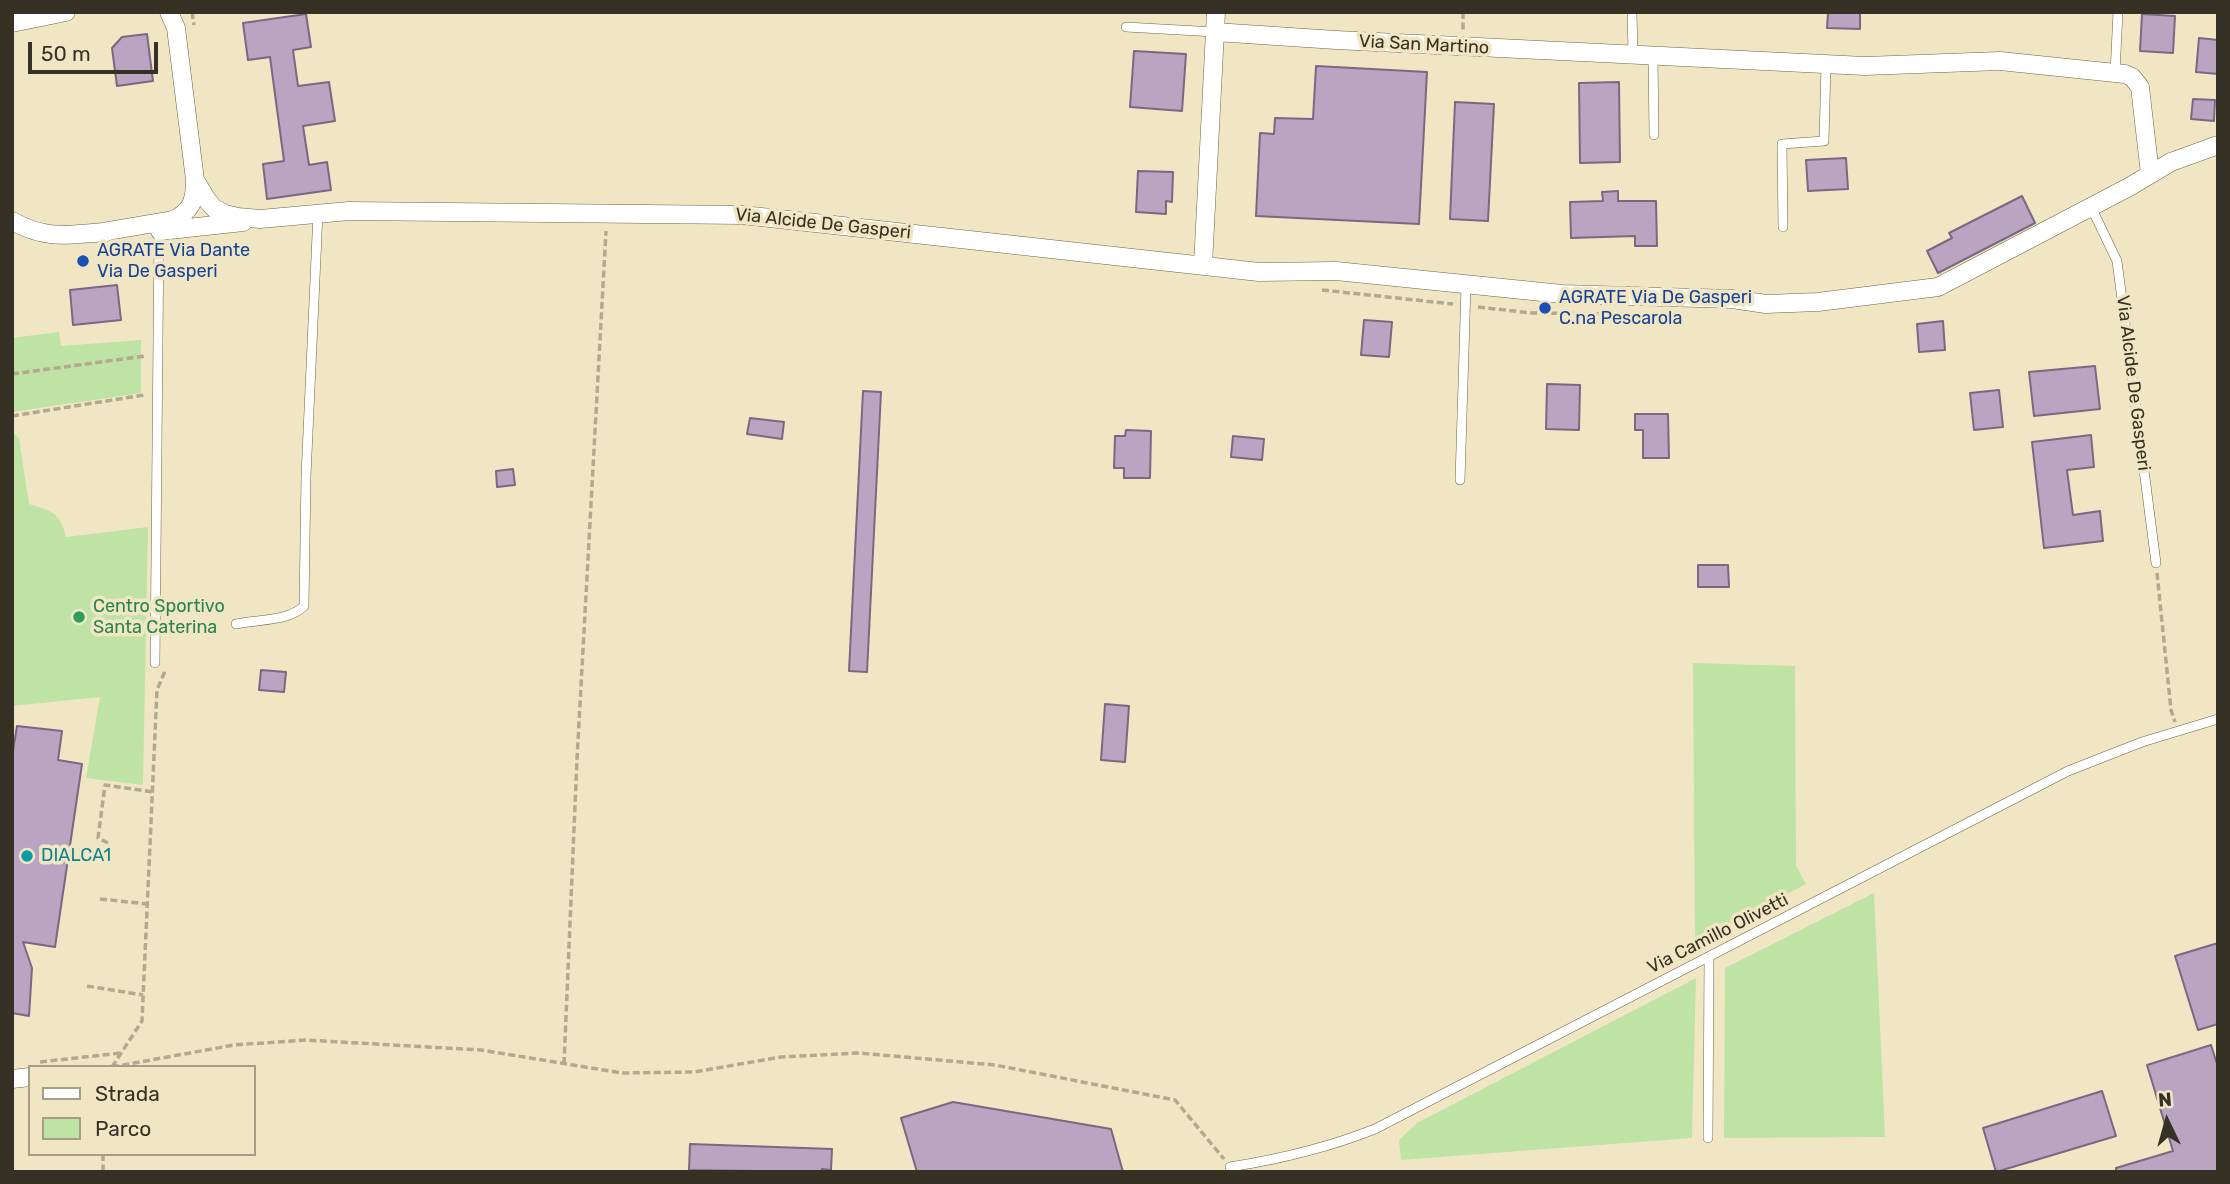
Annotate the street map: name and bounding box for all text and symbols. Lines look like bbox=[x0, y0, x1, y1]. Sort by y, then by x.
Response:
scale bar bbox=[32, 28, 161, 72]
street label: Via San Martino bbox=[1358, 31, 1490, 59]
text: 50 m bbox=[41, 41, 91, 66]
street label: Via Alcide De Gasperi bbox=[734, 204, 912, 244]
place label: AGRATE Via Dante Via De Gasperi bbox=[97, 240, 250, 282]
marker: AGRATE Via Dante Via De Gasperi bbox=[75, 253, 91, 269]
place label: AGRATE Via De Gasperi C.na Pescarola bbox=[1559, 287, 1752, 330]
street label: Via Alcide De Gasperi bbox=[2112, 294, 2154, 472]
marker: AGRATE Via De Gasperi C.na Pescarola bbox=[1537, 300, 1553, 316]
place label: Centro Sportivo Santa Caterina bbox=[93, 596, 225, 638]
marker: Centro Sportivo Santa Caterina bbox=[71, 609, 87, 625]
place label: DIALCA1 bbox=[41, 845, 111, 867]
marker: DIALCA1 bbox=[19, 848, 35, 864]
street label: Via Camillo Olivetti bbox=[1644, 889, 1792, 979]
legend bbox=[28, 1065, 256, 1156]
text: Strada bbox=[95, 1081, 160, 1106]
north arrow bbox=[2132, 1086, 2202, 1156]
text: N bbox=[2157, 1088, 2173, 1112]
text: Parco bbox=[95, 1116, 151, 1141]

